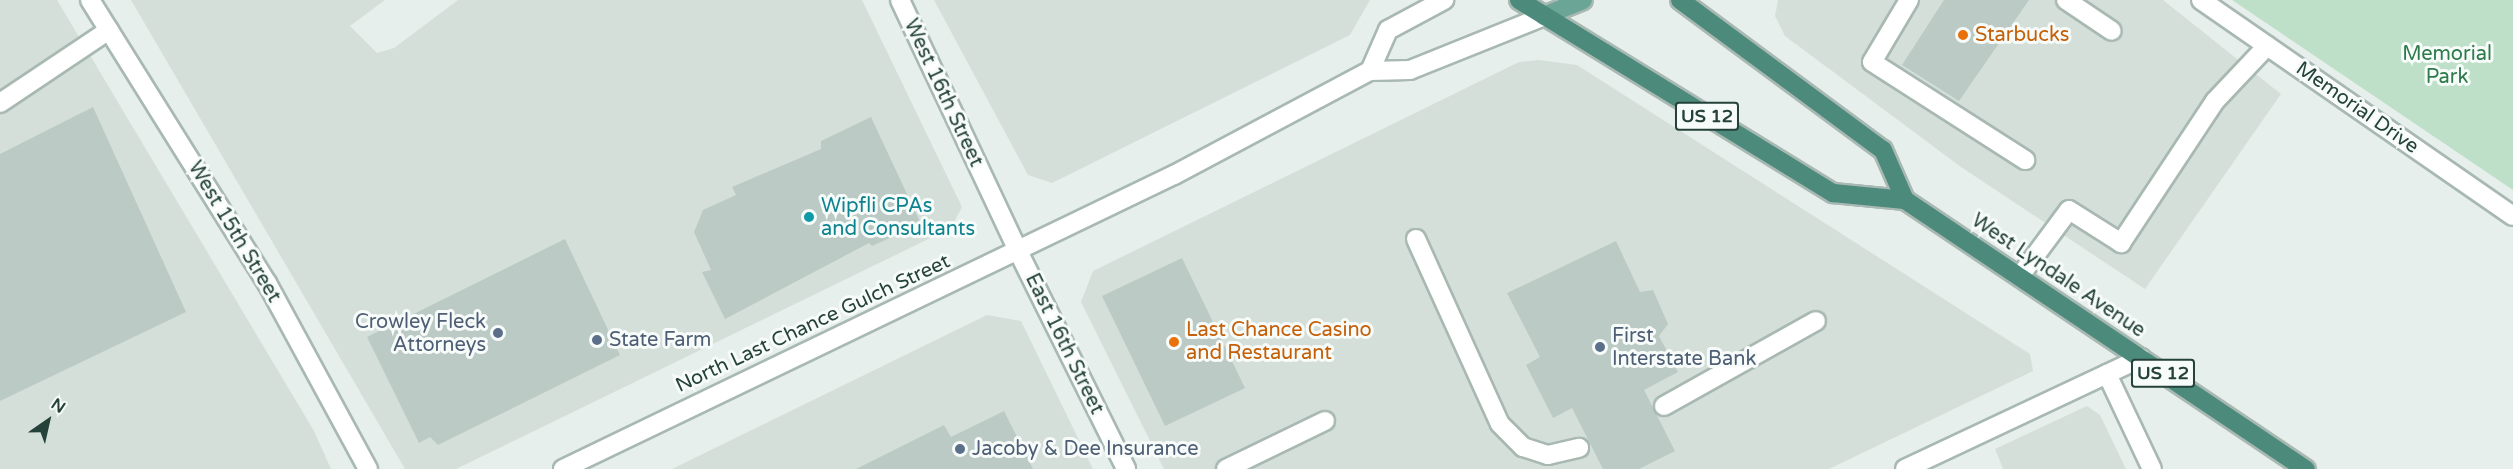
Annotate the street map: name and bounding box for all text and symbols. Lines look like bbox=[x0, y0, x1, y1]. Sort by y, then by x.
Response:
street label: West 16th Street bbox=[898, 15, 988, 171]
place label: Starbucks bbox=[1975, 23, 2069, 47]
marker: Starbucks bbox=[1956, 28, 1970, 42]
park label: Memorial Park bbox=[2402, 43, 2492, 90]
street label: Memorial Drive bbox=[2291, 57, 2423, 159]
road number: US 12 bbox=[1674, 101, 1740, 131]
street label: West 15th Street bbox=[182, 157, 286, 307]
place label: Wipfli CPAs and Consultants bbox=[821, 194, 975, 241]
street label: West Lyndale Avenue bbox=[1967, 209, 2149, 343]
marker: Wipfli CPAs and Consultants bbox=[802, 210, 816, 224]
street label: North Last Chance Gulch Street bbox=[672, 250, 954, 398]
street label: East 16th Street bbox=[1020, 270, 1108, 418]
place label: Crowley Fleck Attorneys bbox=[355, 310, 486, 357]
place label: Last Chance Casino and Restaurant bbox=[1186, 318, 1372, 365]
place label: First Interstate Bank bbox=[1612, 324, 1756, 371]
marker: Crowley Fleck Attorneys bbox=[491, 326, 505, 340]
place label: State Farm bbox=[609, 328, 711, 352]
marker: State Farm bbox=[590, 333, 604, 347]
marker: Last Chance Casino and Restaurant bbox=[1167, 335, 1181, 349]
marker: First Interstate Bank bbox=[1593, 340, 1607, 354]
road number: US 12 bbox=[2130, 358, 2196, 388]
north arrow bbox=[18, 391, 78, 451]
text: N bbox=[47, 394, 69, 418]
place label: Jacoby & Dee Insurance bbox=[972, 437, 1198, 461]
marker: Jacoby & Dee Insurance bbox=[953, 442, 967, 456]

